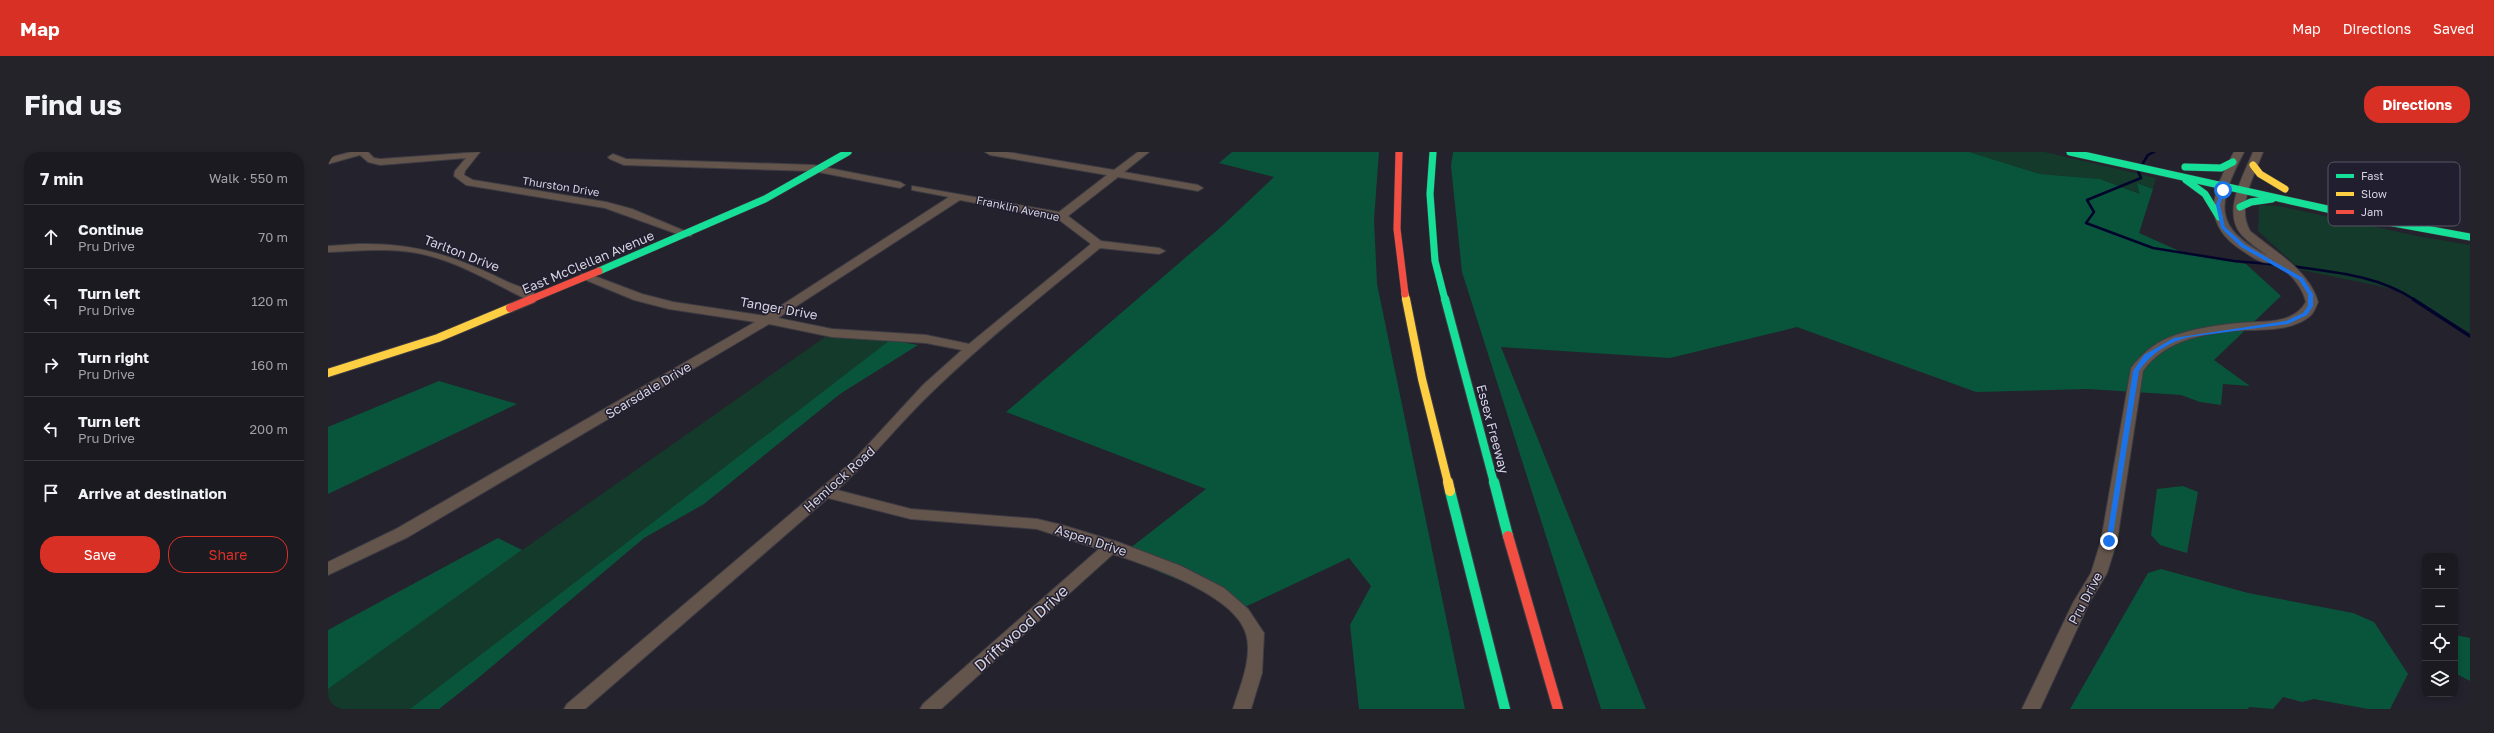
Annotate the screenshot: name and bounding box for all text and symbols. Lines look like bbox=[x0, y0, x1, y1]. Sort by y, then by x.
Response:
text: Map bbox=[20, 17, 60, 40]
text: Map bbox=[2292, 20, 2321, 37]
text: Directions bbox=[2343, 20, 2411, 37]
text: Saved bbox=[2433, 20, 2474, 37]
button: Directions bbox=[2364, 86, 2470, 123]
text: Find us bbox=[24, 88, 122, 121]
legend bbox=[2328, 162, 2460, 226]
text: 7 min bbox=[40, 168, 83, 189]
text: Fast bbox=[2361, 169, 2384, 182]
text: Walk · 550 m bbox=[209, 170, 288, 186]
street label: Thurston Drive bbox=[521, 173, 601, 199]
route start bbox=[2214, 181, 2232, 199]
text: Slow bbox=[2361, 187, 2387, 200]
street label: Franklin Avenue bbox=[975, 193, 1061, 223]
text: Jam bbox=[2361, 205, 2383, 218]
text: Continue bbox=[78, 220, 144, 238]
icon: ahead bbox=[40, 226, 62, 248]
street label: East McClellan Avenue bbox=[520, 227, 656, 297]
text: 70 m bbox=[258, 229, 288, 245]
street label: Tarlton Drive bbox=[422, 231, 502, 275]
text: Pru Drive bbox=[78, 238, 135, 254]
text: Turn left bbox=[78, 284, 140, 302]
icon: left bbox=[40, 290, 62, 312]
text: 120 m bbox=[251, 293, 288, 309]
street label: Tanger Drive bbox=[739, 293, 819, 323]
text: Pru Drive bbox=[78, 302, 135, 318]
text: Turn right bbox=[78, 348, 149, 366]
icon: right bbox=[40, 354, 62, 376]
text: 160 m bbox=[251, 357, 288, 373]
street label: Scarsdale Drive bbox=[602, 358, 694, 422]
text: Pru Drive bbox=[78, 366, 135, 382]
street label: Essex Freeway bbox=[1473, 383, 1513, 476]
text: Turn left bbox=[78, 412, 140, 430]
icon: left bbox=[40, 418, 62, 440]
text: 200 m bbox=[250, 421, 288, 437]
text: Pru Drive bbox=[78, 430, 135, 446]
street label: Hemlock Road bbox=[800, 443, 878, 515]
icon: arrive bbox=[40, 482, 62, 504]
text: Arrive at destination bbox=[78, 484, 227, 502]
street label: Aspen Drive bbox=[1053, 521, 1129, 559]
route end bbox=[2100, 532, 2118, 550]
button: Save bbox=[40, 536, 160, 573]
button: Share bbox=[168, 536, 288, 573]
map controls bbox=[2422, 553, 2458, 697]
button: + bbox=[2422, 553, 2458, 589]
street label: Pru Drive bbox=[2065, 569, 2105, 627]
street label: Driftwood Drive bbox=[970, 580, 1072, 676]
button: − bbox=[2422, 589, 2458, 625]
button: locate bbox=[2422, 625, 2458, 661]
button: layers bbox=[2422, 661, 2458, 697]

